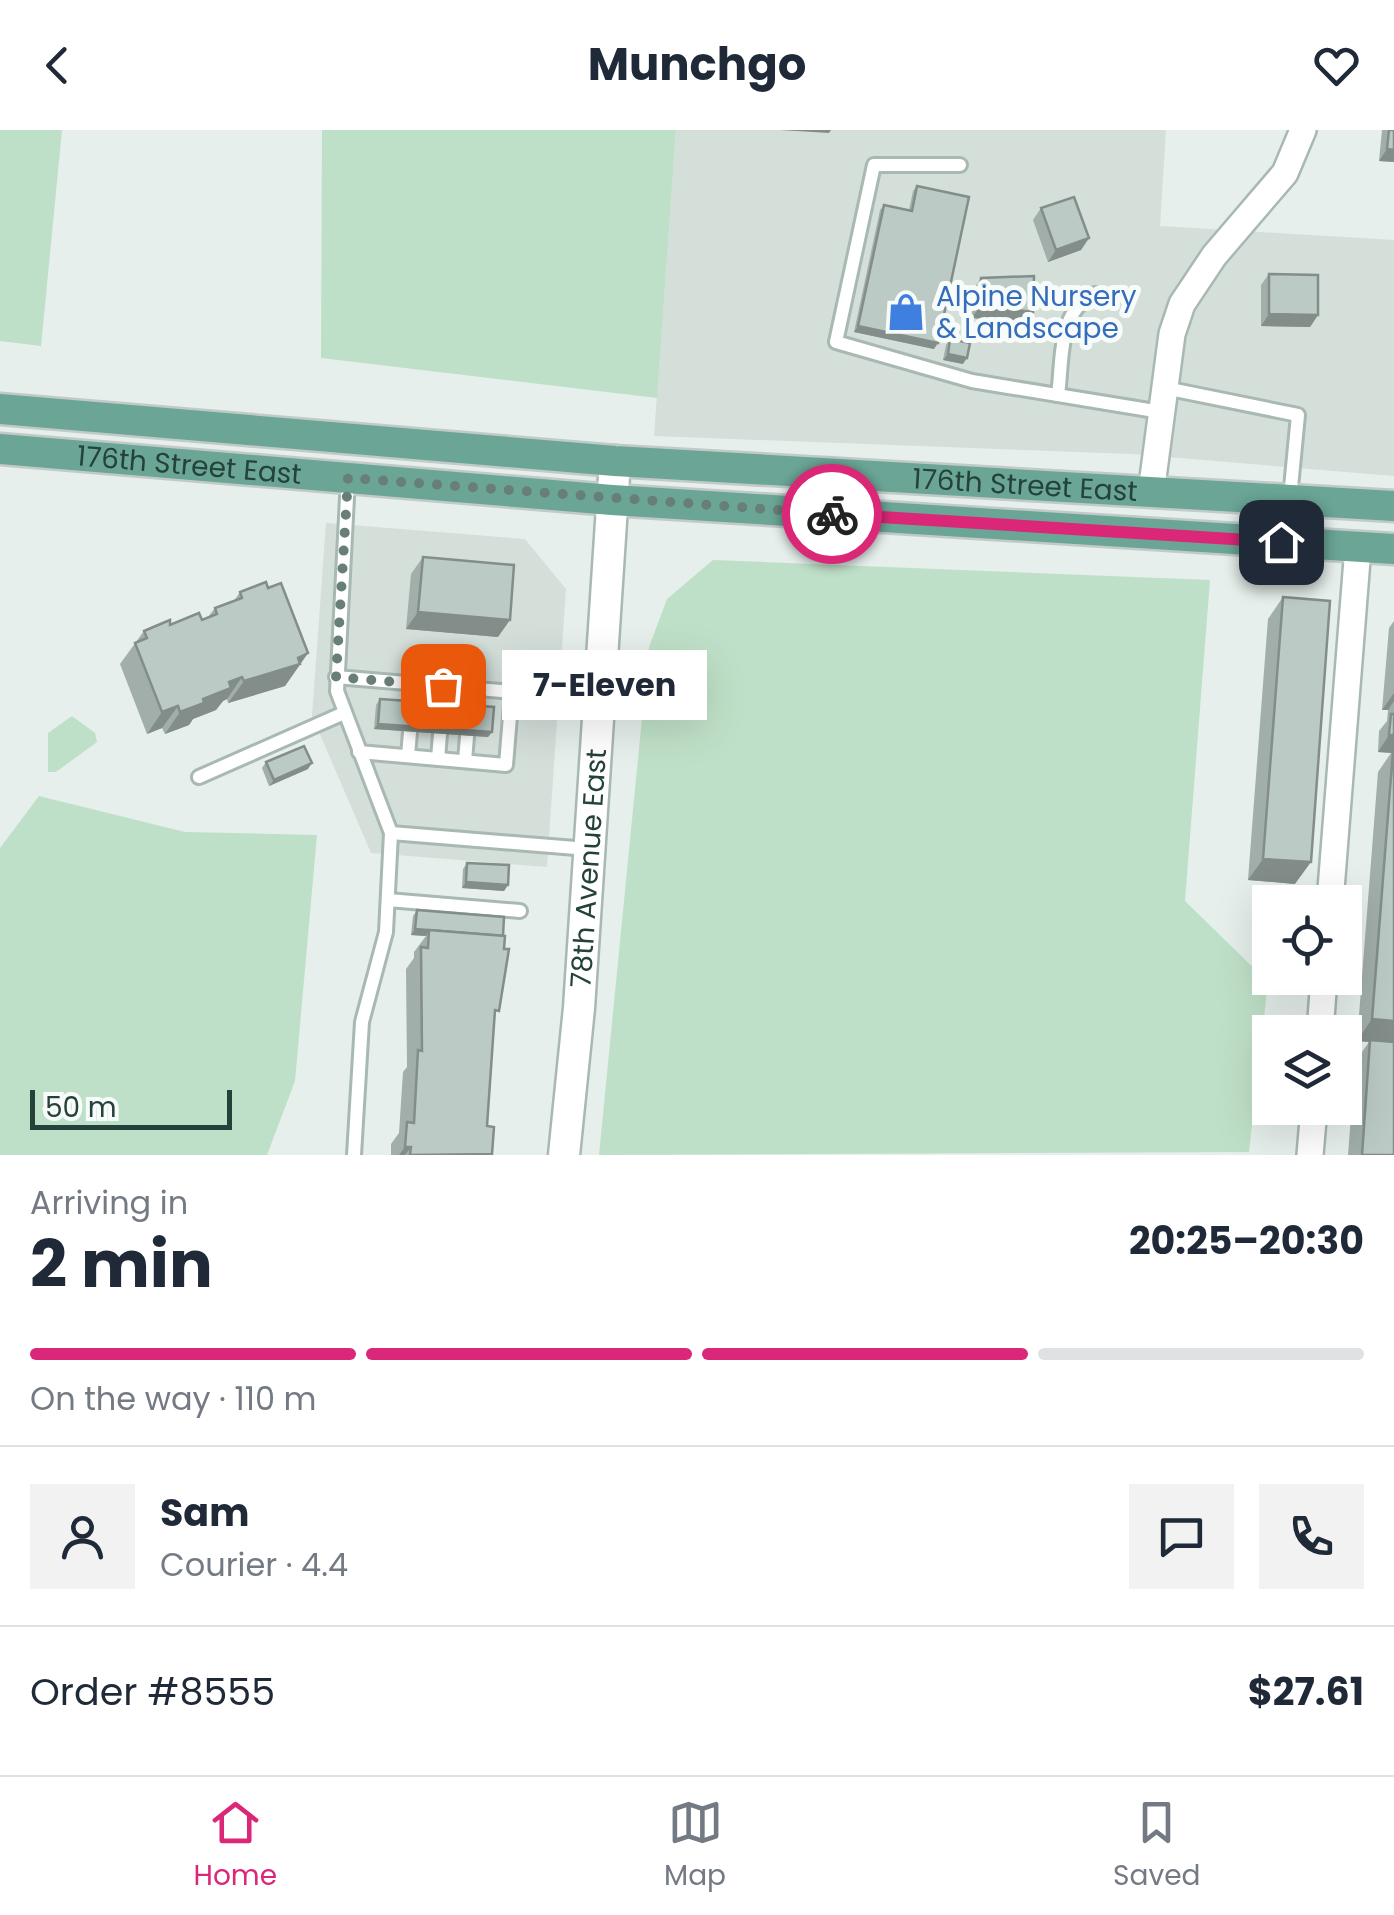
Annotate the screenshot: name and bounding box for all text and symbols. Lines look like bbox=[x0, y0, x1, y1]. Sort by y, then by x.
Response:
text: Munchgo bbox=[588, 33, 806, 96]
icon: back bbox=[30, 38, 85, 93]
icon: heart bbox=[1309, 38, 1364, 93]
place label: Alpine Nursery & Landscape bbox=[936, 277, 1137, 348]
shop icon: Alpine Nursery & Landscape bbox=[885, 291, 927, 333]
street label: 176th Street East bbox=[75, 436, 303, 494]
street label: 176th Street East bbox=[911, 459, 1139, 511]
courier bbox=[782, 464, 882, 564]
icon: bike bbox=[805, 487, 860, 542]
pin bbox=[1239, 500, 1324, 585]
icon: home bbox=[1254, 515, 1309, 570]
pin bbox=[401, 644, 486, 729]
callout: 7-Eleven bbox=[503, 651, 708, 721]
icon: bag bbox=[416, 659, 471, 714]
text: 7-Eleven bbox=[533, 662, 676, 707]
street label: 78th Avenue East bbox=[561, 747, 616, 989]
map controls bbox=[1252, 885, 1362, 1125]
button: locate bbox=[1252, 885, 1362, 995]
button: layers bbox=[1252, 1015, 1362, 1125]
scale bar bbox=[30, 1085, 232, 1130]
text: 50 m bbox=[45, 1088, 116, 1127]
text: Arriving in bbox=[30, 1180, 188, 1225]
text: 20:25–20:30 bbox=[1129, 1214, 1364, 1267]
text: 2 min bbox=[30, 1219, 213, 1310]
text: On the way · 110 m bbox=[30, 1376, 317, 1421]
button: person bbox=[30, 1484, 135, 1589]
button: chat bbox=[1129, 1484, 1234, 1589]
button: phone bbox=[1259, 1484, 1364, 1589]
text: Sam bbox=[160, 1486, 249, 1539]
text: Courier · 4.4 bbox=[160, 1542, 348, 1587]
text: Order #8555 bbox=[30, 1665, 275, 1718]
text: $27.61 bbox=[1248, 1665, 1364, 1718]
tab: Home bbox=[194, 1795, 277, 1897]
tab: Map bbox=[664, 1795, 726, 1897]
tab: Saved bbox=[1113, 1795, 1200, 1897]

